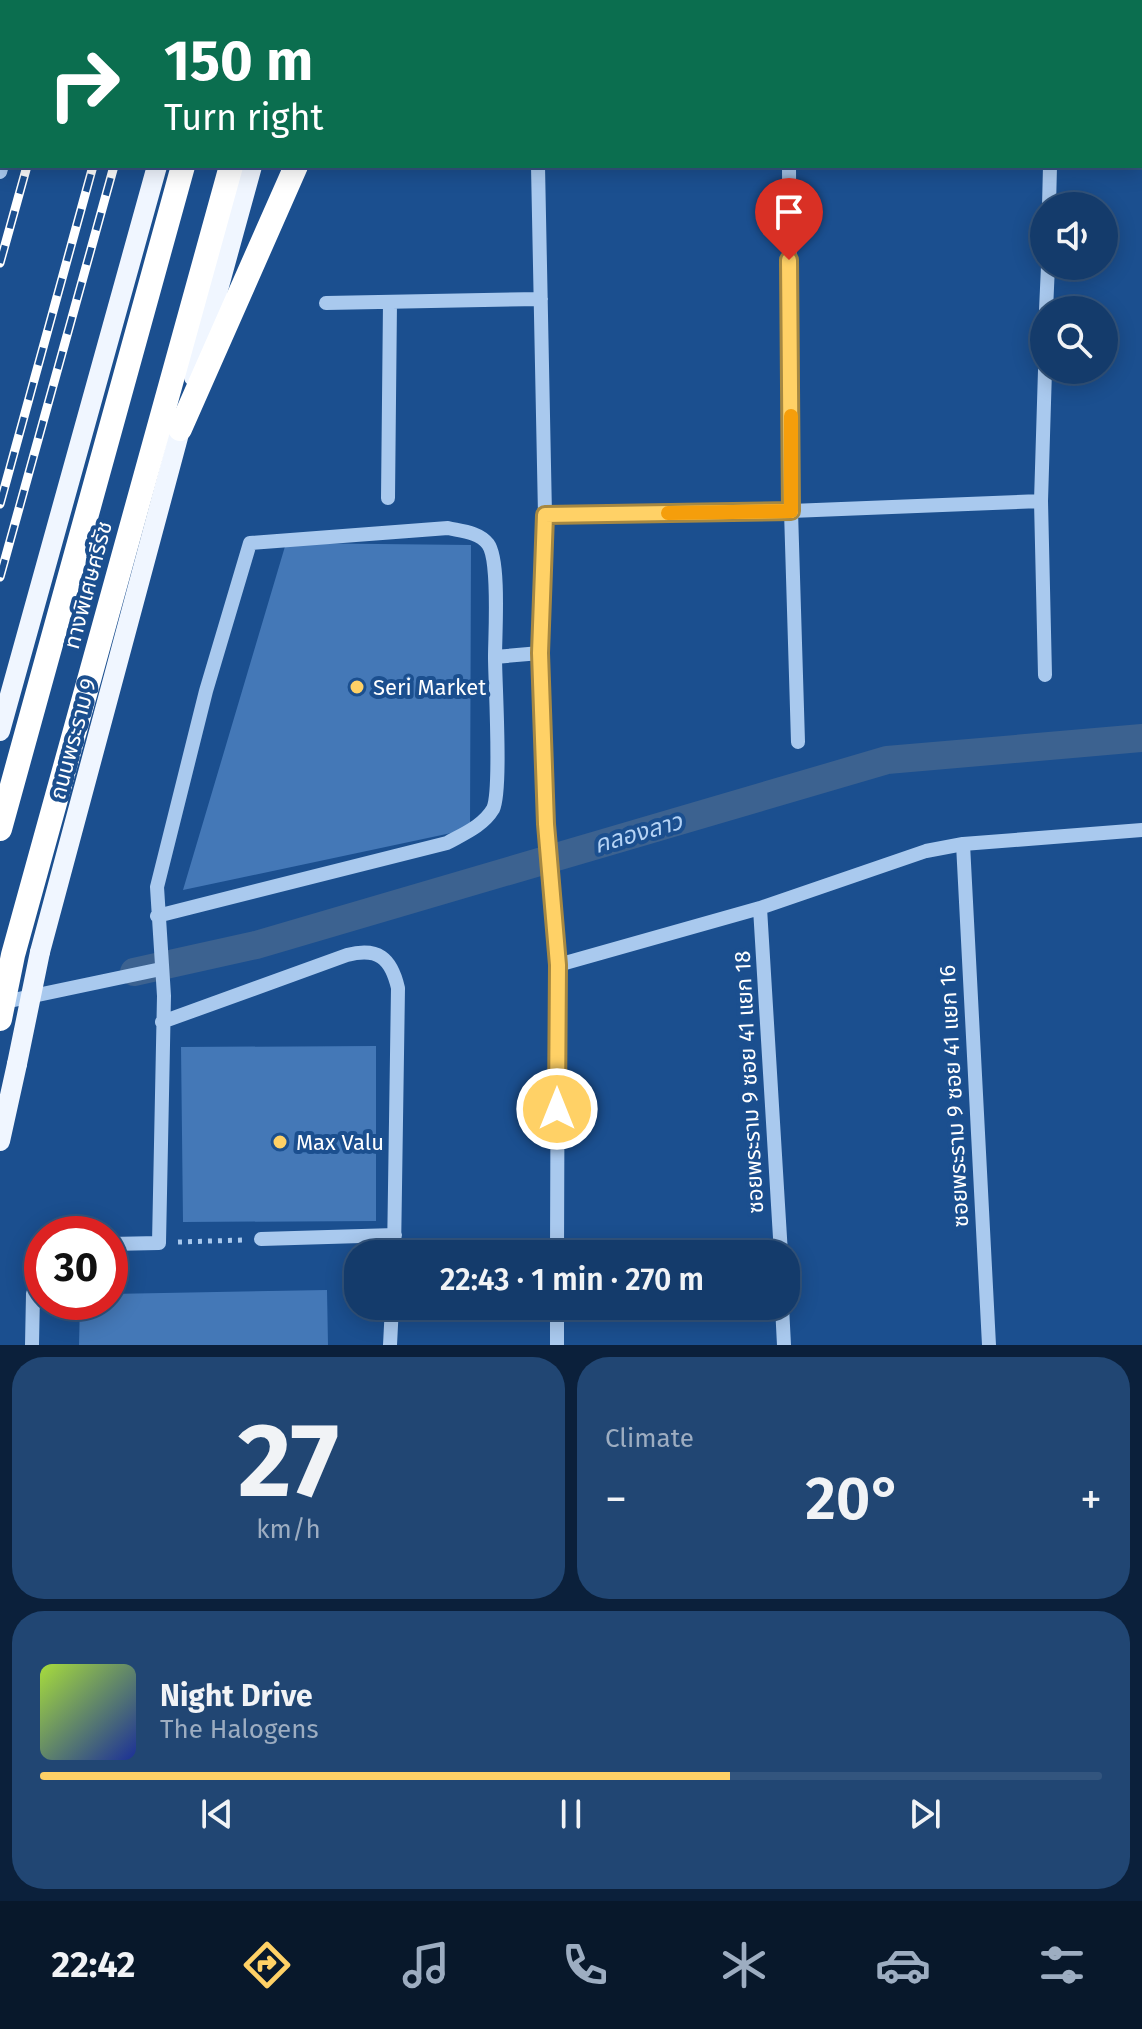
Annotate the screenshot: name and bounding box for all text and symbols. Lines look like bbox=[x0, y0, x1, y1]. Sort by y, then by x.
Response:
text: 150 m bbox=[164, 28, 313, 95]
icon: right bbox=[32, 32, 136, 136]
text: Turn right bbox=[164, 96, 324, 140]
pin bbox=[755, 178, 823, 260]
icon: arrive bbox=[767, 190, 811, 234]
map controls bbox=[1030, 192, 1118, 384]
button: sound bbox=[1030, 192, 1118, 280]
button: search bbox=[1030, 296, 1118, 384]
street label: ทางพิเศษศรีรัช bbox=[58, 518, 118, 652]
place label: Seri Market bbox=[373, 674, 486, 701]
street label: ถนนพระราม 9 bbox=[44, 675, 102, 803]
marker: Seri Market bbox=[348, 678, 366, 696]
water label: คลองลาว bbox=[591, 807, 686, 859]
street label: ซอยพระราม 9 ซอย 41 แยก 18 bbox=[729, 950, 769, 1214]
street label: ซอยพระราม 9 ซอย 41 แยก 16 bbox=[934, 964, 974, 1228]
position arrow bbox=[515, 1067, 599, 1151]
place label: Max Valu bbox=[296, 1129, 384, 1156]
marker: Max Valu bbox=[271, 1133, 289, 1151]
speed limit sign: 30 bbox=[24, 1216, 128, 1320]
text: 22:43 · 1 min · 270 m bbox=[440, 1262, 704, 1298]
text: 27 bbox=[238, 1399, 339, 1524]
text: Climate bbox=[605, 1423, 694, 1454]
text: 20° bbox=[805, 1463, 902, 1535]
text: − bbox=[605, 1473, 627, 1526]
text: + bbox=[1080, 1473, 1102, 1526]
text: km/h bbox=[256, 1514, 321, 1545]
text: Night Drive bbox=[160, 1678, 313, 1714]
text: The Halogens bbox=[160, 1714, 319, 1745]
icon: previous bbox=[195, 1792, 239, 1836]
icon: pause bbox=[549, 1792, 593, 1836]
icon: next bbox=[903, 1792, 947, 1836]
icon: directions bbox=[239, 1937, 295, 1993]
icon: music bbox=[398, 1937, 454, 1993]
icon: phone bbox=[557, 1937, 613, 1993]
icon: climate bbox=[716, 1937, 772, 1993]
icon: car bbox=[875, 1937, 931, 1993]
icon: filters bbox=[1034, 1937, 1090, 1993]
text: 22:42 bbox=[52, 1943, 135, 1987]

